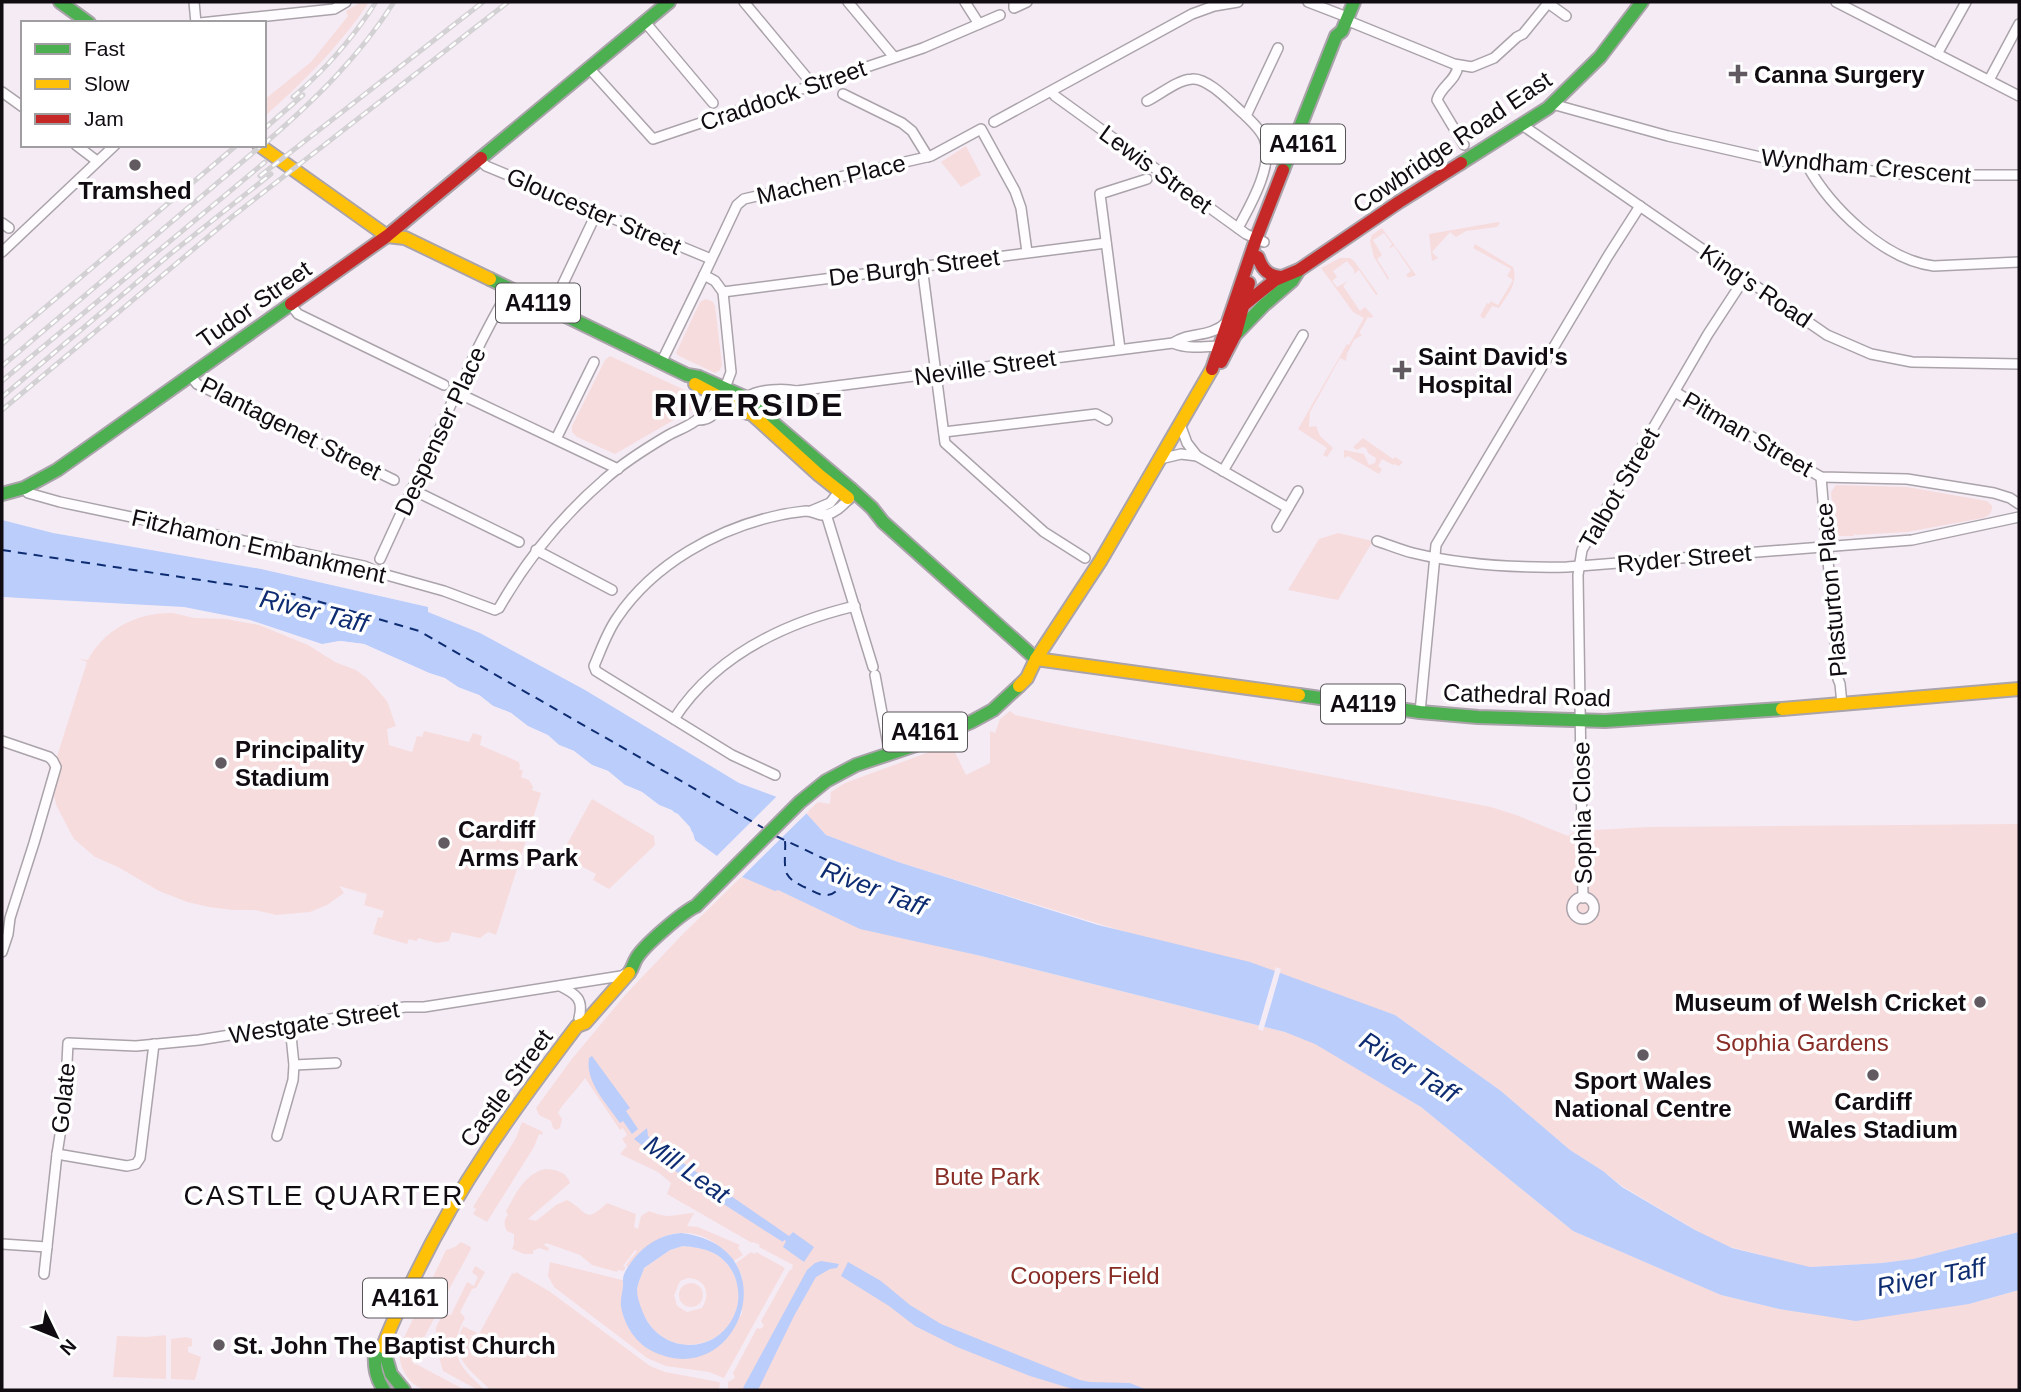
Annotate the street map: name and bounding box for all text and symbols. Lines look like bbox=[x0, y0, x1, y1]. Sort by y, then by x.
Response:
legend bbox=[21, 21, 266, 147]
text: Fast bbox=[84, 37, 125, 60]
street label: Craddock Street bbox=[697, 54, 870, 136]
place label: Canna Surgery bbox=[1754, 61, 1925, 88]
marker: Canna Surgery bbox=[1728, 64, 1748, 84]
street label: Cowbridge Road East bbox=[1348, 65, 1557, 218]
text: Slow bbox=[84, 72, 130, 95]
text: Jam bbox=[84, 107, 124, 130]
street label: Lewis Street bbox=[1095, 119, 1218, 219]
road number: A4161 bbox=[1261, 125, 1345, 164]
street label: Wyndham Crescent bbox=[1760, 143, 1972, 189]
street label: Machen Place bbox=[754, 149, 908, 209]
marker: Tramshed bbox=[127, 157, 143, 173]
street label: Gloucester Street bbox=[503, 162, 686, 260]
place label: Tramshed bbox=[78, 177, 192, 204]
street label: King's Road bbox=[1695, 239, 1817, 333]
street label: De Burgh Street bbox=[827, 243, 1001, 291]
street label: Tudor Street bbox=[192, 255, 316, 353]
road number: A4119 bbox=[496, 284, 580, 322]
street label: Despenser Place bbox=[389, 342, 491, 520]
place label: Saint David's Hospital bbox=[1418, 343, 1568, 398]
street label: Neville Street bbox=[912, 344, 1058, 390]
marker: Saint David's Hospital bbox=[1392, 360, 1412, 380]
street label: Plantagenet Street bbox=[196, 371, 386, 485]
street label: Pitman Street bbox=[1678, 386, 1818, 482]
district label: RIVERSIDE bbox=[654, 387, 844, 423]
street label: Talbot Street bbox=[1574, 423, 1665, 553]
street label: Plasturton Place bbox=[1810, 502, 1852, 678]
street label: Fitzhamon Embankment bbox=[129, 504, 389, 588]
street label: Ryder Street bbox=[1616, 539, 1753, 577]
water label: River Taff bbox=[257, 583, 374, 640]
street label: Cathedral Road bbox=[1443, 679, 1611, 711]
road number: A4119 bbox=[1321, 684, 1405, 724]
road number: A4161 bbox=[883, 712, 967, 752]
place label: Principality Stadium bbox=[235, 736, 365, 791]
street label: Sophia Close bbox=[1567, 741, 1597, 885]
marker: Principality Stadium bbox=[213, 755, 229, 771]
place label: Cardiff Arms Park bbox=[458, 816, 579, 871]
marker: Cardiff Arms Park bbox=[436, 835, 452, 851]
water label: River Taff bbox=[817, 854, 933, 923]
place label: Museum of Welsh Cricket bbox=[1674, 989, 1966, 1016]
marker: Museum of Welsh Cricket bbox=[1972, 994, 1988, 1010]
street label: Westgate Street bbox=[227, 995, 401, 1049]
street label: Castle Street bbox=[454, 1024, 558, 1152]
water label: River Taff bbox=[1354, 1025, 1466, 1110]
park label: Sophia Gardens bbox=[1715, 1029, 1889, 1056]
marker: Sport Wales National Centre bbox=[1635, 1047, 1651, 1063]
street label: Golate bbox=[46, 1061, 80, 1135]
place label: Sport Wales National Centre bbox=[1554, 1067, 1732, 1122]
marker: Cardiff Wales Stadium bbox=[1865, 1067, 1881, 1083]
place label: Cardiff Wales Stadium bbox=[1788, 1088, 1958, 1143]
water label: Mill Leat bbox=[639, 1129, 737, 1210]
park label: Bute Park bbox=[934, 1163, 1041, 1190]
district label: CASTLE QUARTER bbox=[183, 1180, 465, 1211]
water label: River Taff bbox=[1874, 1251, 1991, 1302]
park label: Coopers Field bbox=[1010, 1262, 1160, 1289]
road number: A4161 bbox=[363, 1278, 447, 1317]
north arrow bbox=[21, 1301, 91, 1371]
place label: St. John The Baptist Church bbox=[233, 1332, 556, 1359]
text: N bbox=[56, 1335, 80, 1359]
marker: St. John The Baptist Church bbox=[211, 1337, 227, 1353]

